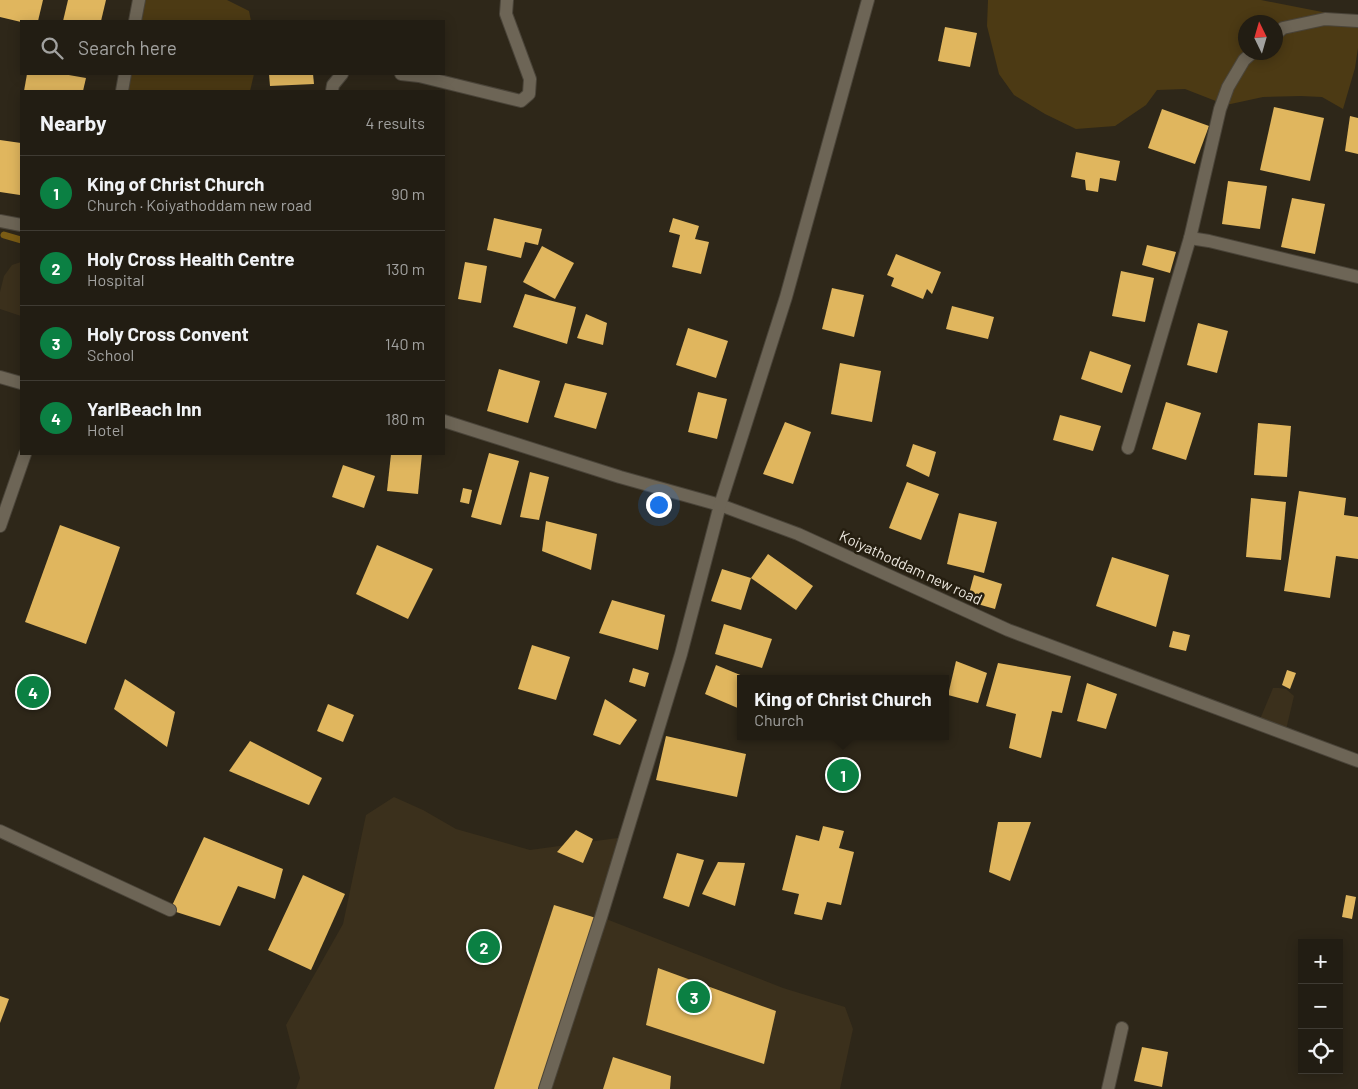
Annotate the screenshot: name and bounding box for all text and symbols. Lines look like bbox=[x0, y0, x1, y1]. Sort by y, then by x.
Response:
north arrow bbox=[1238, 15, 1283, 60]
search box bbox=[20, 20, 445, 75]
icon: search bbox=[38, 34, 66, 62]
text: Search here bbox=[78, 36, 177, 59]
text: Nearby bbox=[40, 110, 106, 135]
text: 4 results bbox=[365, 113, 425, 132]
text: King of Christ Church bbox=[87, 172, 265, 195]
text: 1 bbox=[53, 184, 59, 203]
text: 90 m bbox=[391, 184, 425, 203]
text: Church · Koiyathoddam new road bbox=[87, 195, 312, 214]
text: Holy Cross Health Centre bbox=[87, 247, 295, 270]
text: 2 bbox=[52, 259, 60, 278]
text: 130 m bbox=[386, 259, 425, 278]
text: Hospital bbox=[87, 270, 144, 289]
text: Holy Cross Convent bbox=[87, 322, 249, 345]
text: 3 bbox=[52, 334, 60, 353]
text: 140 m bbox=[385, 334, 425, 353]
text: School bbox=[87, 345, 134, 364]
text: YarlBeach Inn bbox=[87, 397, 202, 420]
text: 4 bbox=[51, 409, 61, 428]
text: 180 m bbox=[386, 409, 425, 428]
text: Hotel bbox=[87, 420, 124, 439]
your location bbox=[646, 492, 672, 518]
street label: Koiyathoddam new road bbox=[837, 526, 985, 608]
pin: 4 bbox=[17, 673, 49, 711]
popup bbox=[737, 675, 949, 740]
text: King of Christ Church bbox=[754, 687, 932, 710]
text: Church bbox=[754, 710, 804, 729]
pin: 1 bbox=[827, 756, 859, 794]
pin: 2 bbox=[468, 928, 500, 966]
map controls bbox=[1298, 939, 1343, 1074]
button: + bbox=[1298, 939, 1343, 984]
pin: 3 bbox=[678, 978, 710, 1016]
button: − bbox=[1298, 984, 1343, 1029]
button: locate bbox=[1298, 1029, 1343, 1074]

